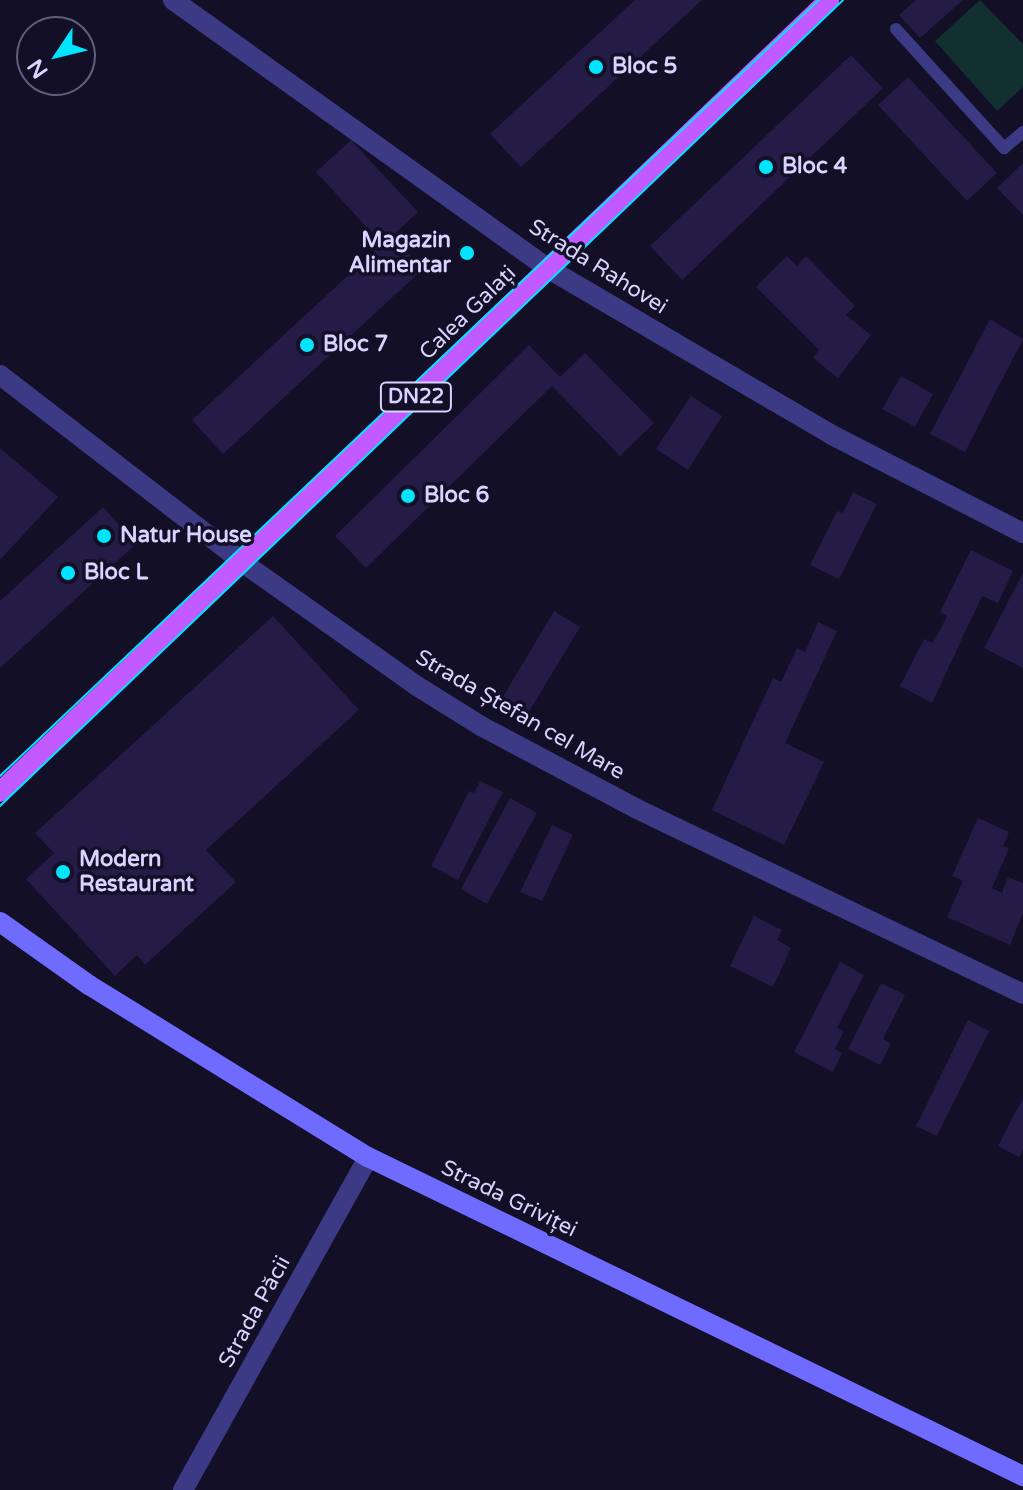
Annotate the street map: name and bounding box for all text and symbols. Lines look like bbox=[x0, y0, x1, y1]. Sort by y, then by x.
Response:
north arrow bbox=[16, 16, 96, 96]
text: N bbox=[22, 54, 54, 83]
place label: Bloc 5 bbox=[612, 54, 677, 80]
marker: Bloc 5 bbox=[587, 58, 605, 76]
place label: Bloc 4 bbox=[782, 154, 847, 180]
marker: Bloc 4 bbox=[757, 158, 775, 176]
street label: Strada Rahovei bbox=[524, 214, 672, 320]
place label: Magazin Alimentar bbox=[349, 227, 451, 278]
marker: Magazin Alimentar bbox=[458, 244, 476, 262]
street label: Calea Galați bbox=[414, 260, 522, 366]
place label: Bloc 7 bbox=[323, 332, 388, 358]
marker: Bloc 7 bbox=[298, 336, 316, 354]
road number: DN22 bbox=[378, 381, 454, 413]
place label: Bloc 6 bbox=[424, 483, 489, 509]
marker: Bloc 6 bbox=[399, 487, 417, 505]
place label: Natur House bbox=[120, 523, 252, 549]
marker: Natur House bbox=[95, 527, 113, 545]
place label: Bloc L bbox=[84, 560, 148, 586]
marker: Bloc L bbox=[59, 564, 77, 582]
street label: Strada Ștefan cel Mare bbox=[411, 644, 629, 786]
place label: Modern Restaurant bbox=[79, 846, 194, 898]
marker: Modern Restaurant bbox=[54, 863, 72, 881]
street label: Strada Griviței bbox=[437, 1155, 581, 1243]
street label: Strada Păcii bbox=[214, 1252, 296, 1372]

